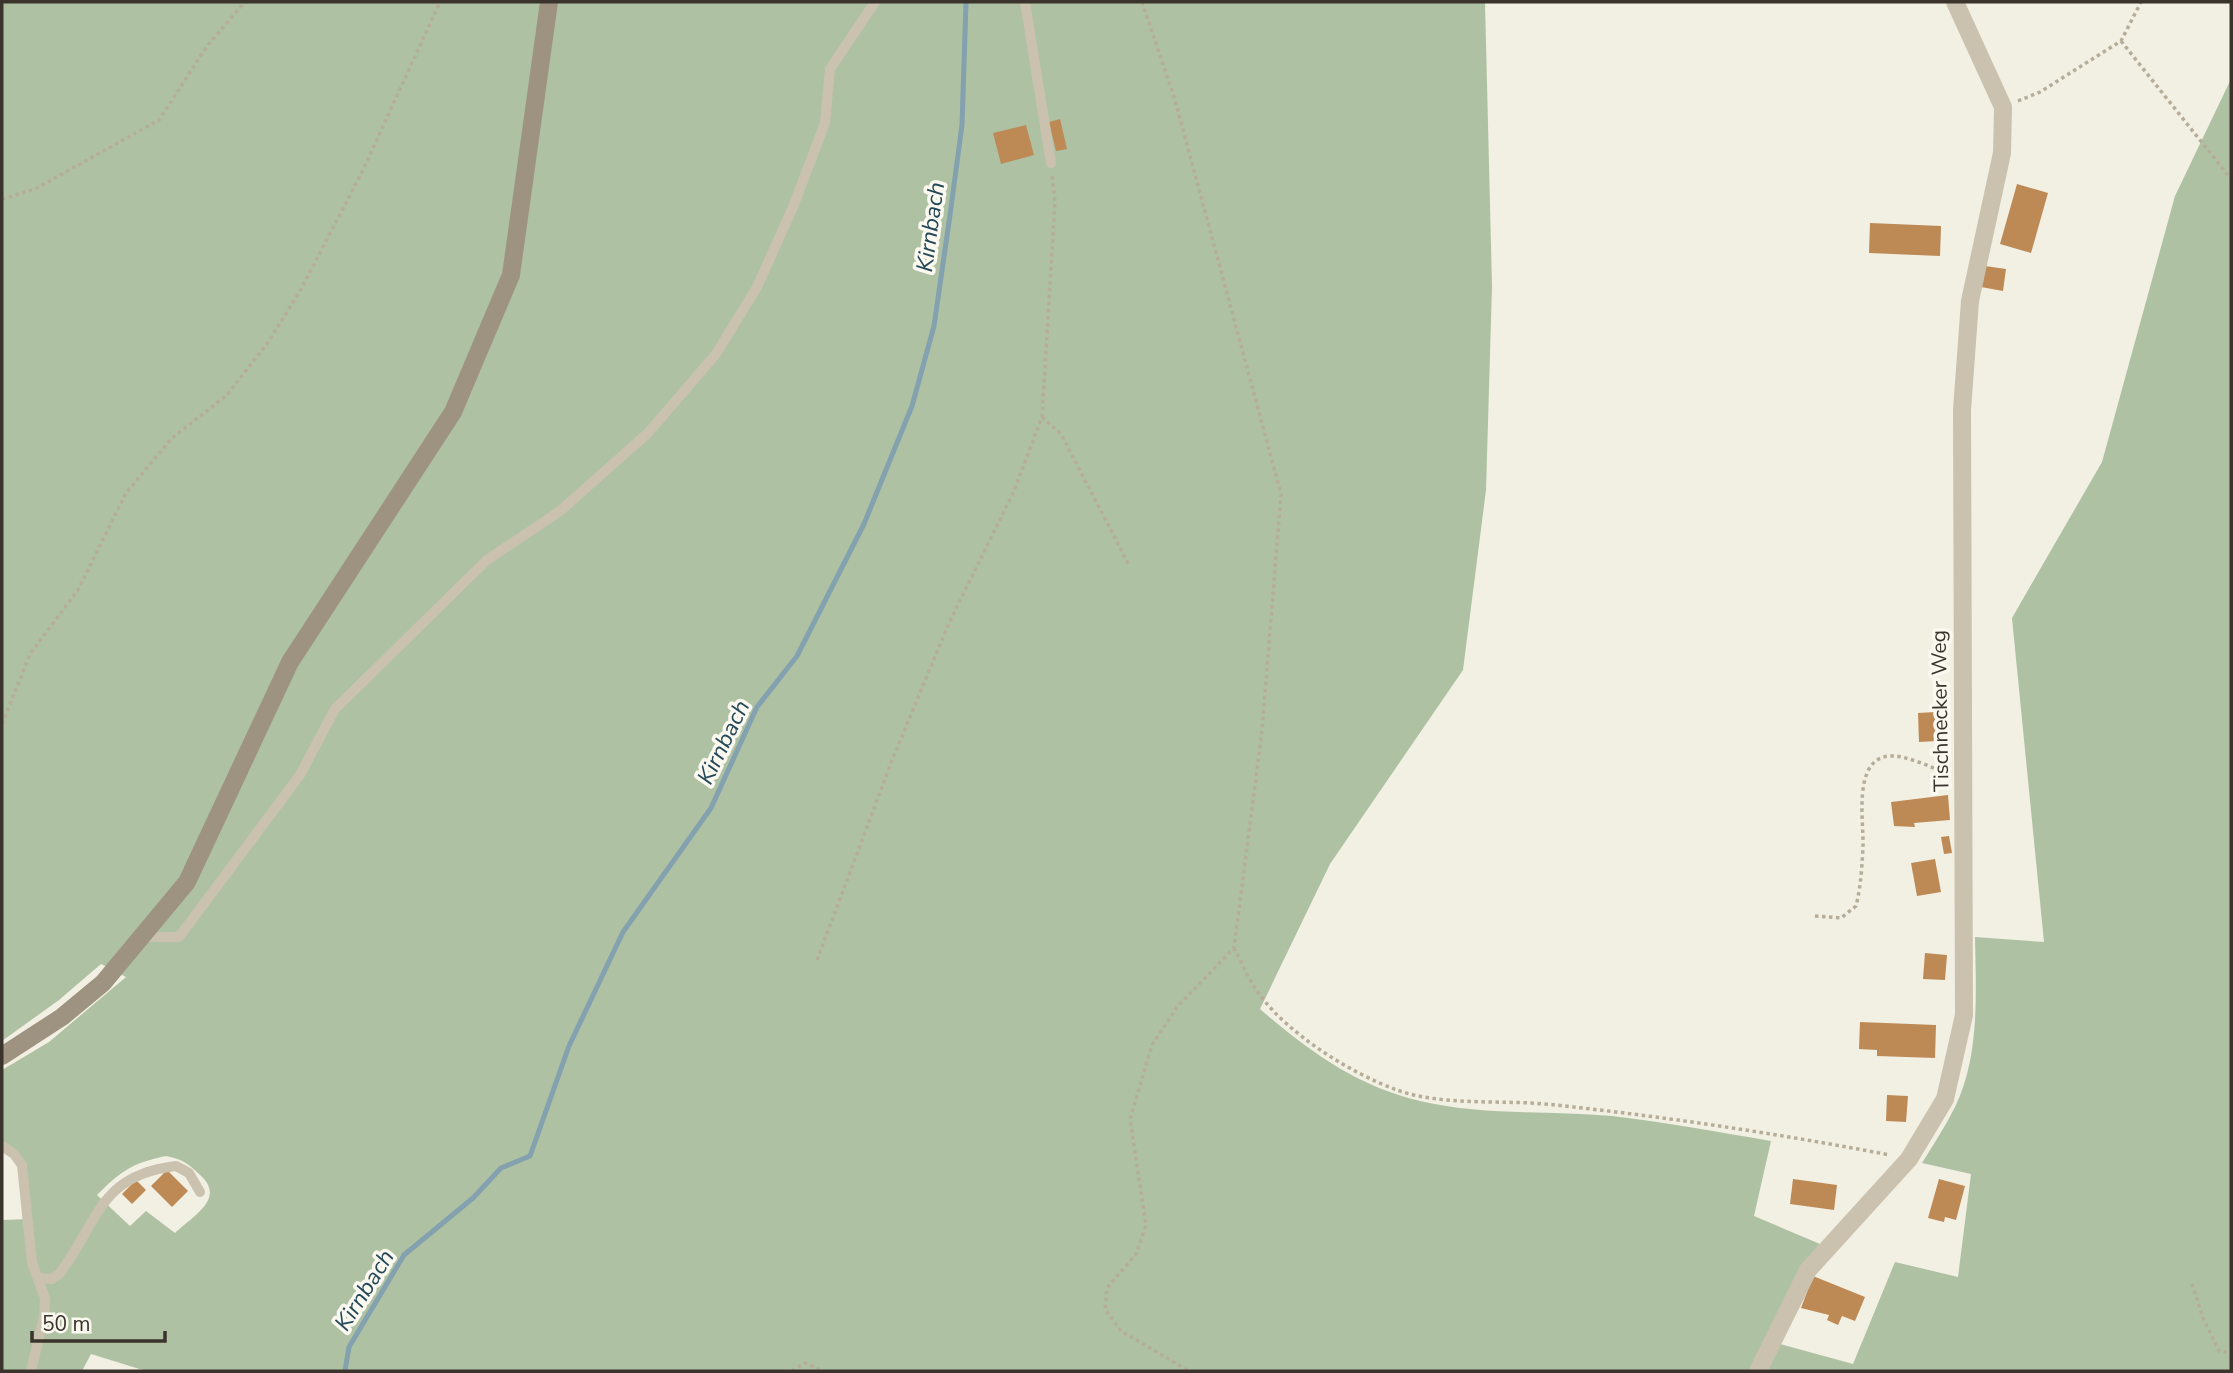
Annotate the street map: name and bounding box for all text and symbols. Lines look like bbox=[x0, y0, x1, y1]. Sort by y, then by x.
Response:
water label: Kirnbach bbox=[909, 180, 952, 274]
street label: Tischnecker Weg bbox=[1925, 630, 1955, 792]
water label: Kirnbach bbox=[690, 695, 757, 790]
water label: Kirnbach bbox=[327, 1244, 402, 1337]
scale bar bbox=[32, 1300, 164, 1344]
text: 50 m bbox=[42, 1310, 91, 1338]

